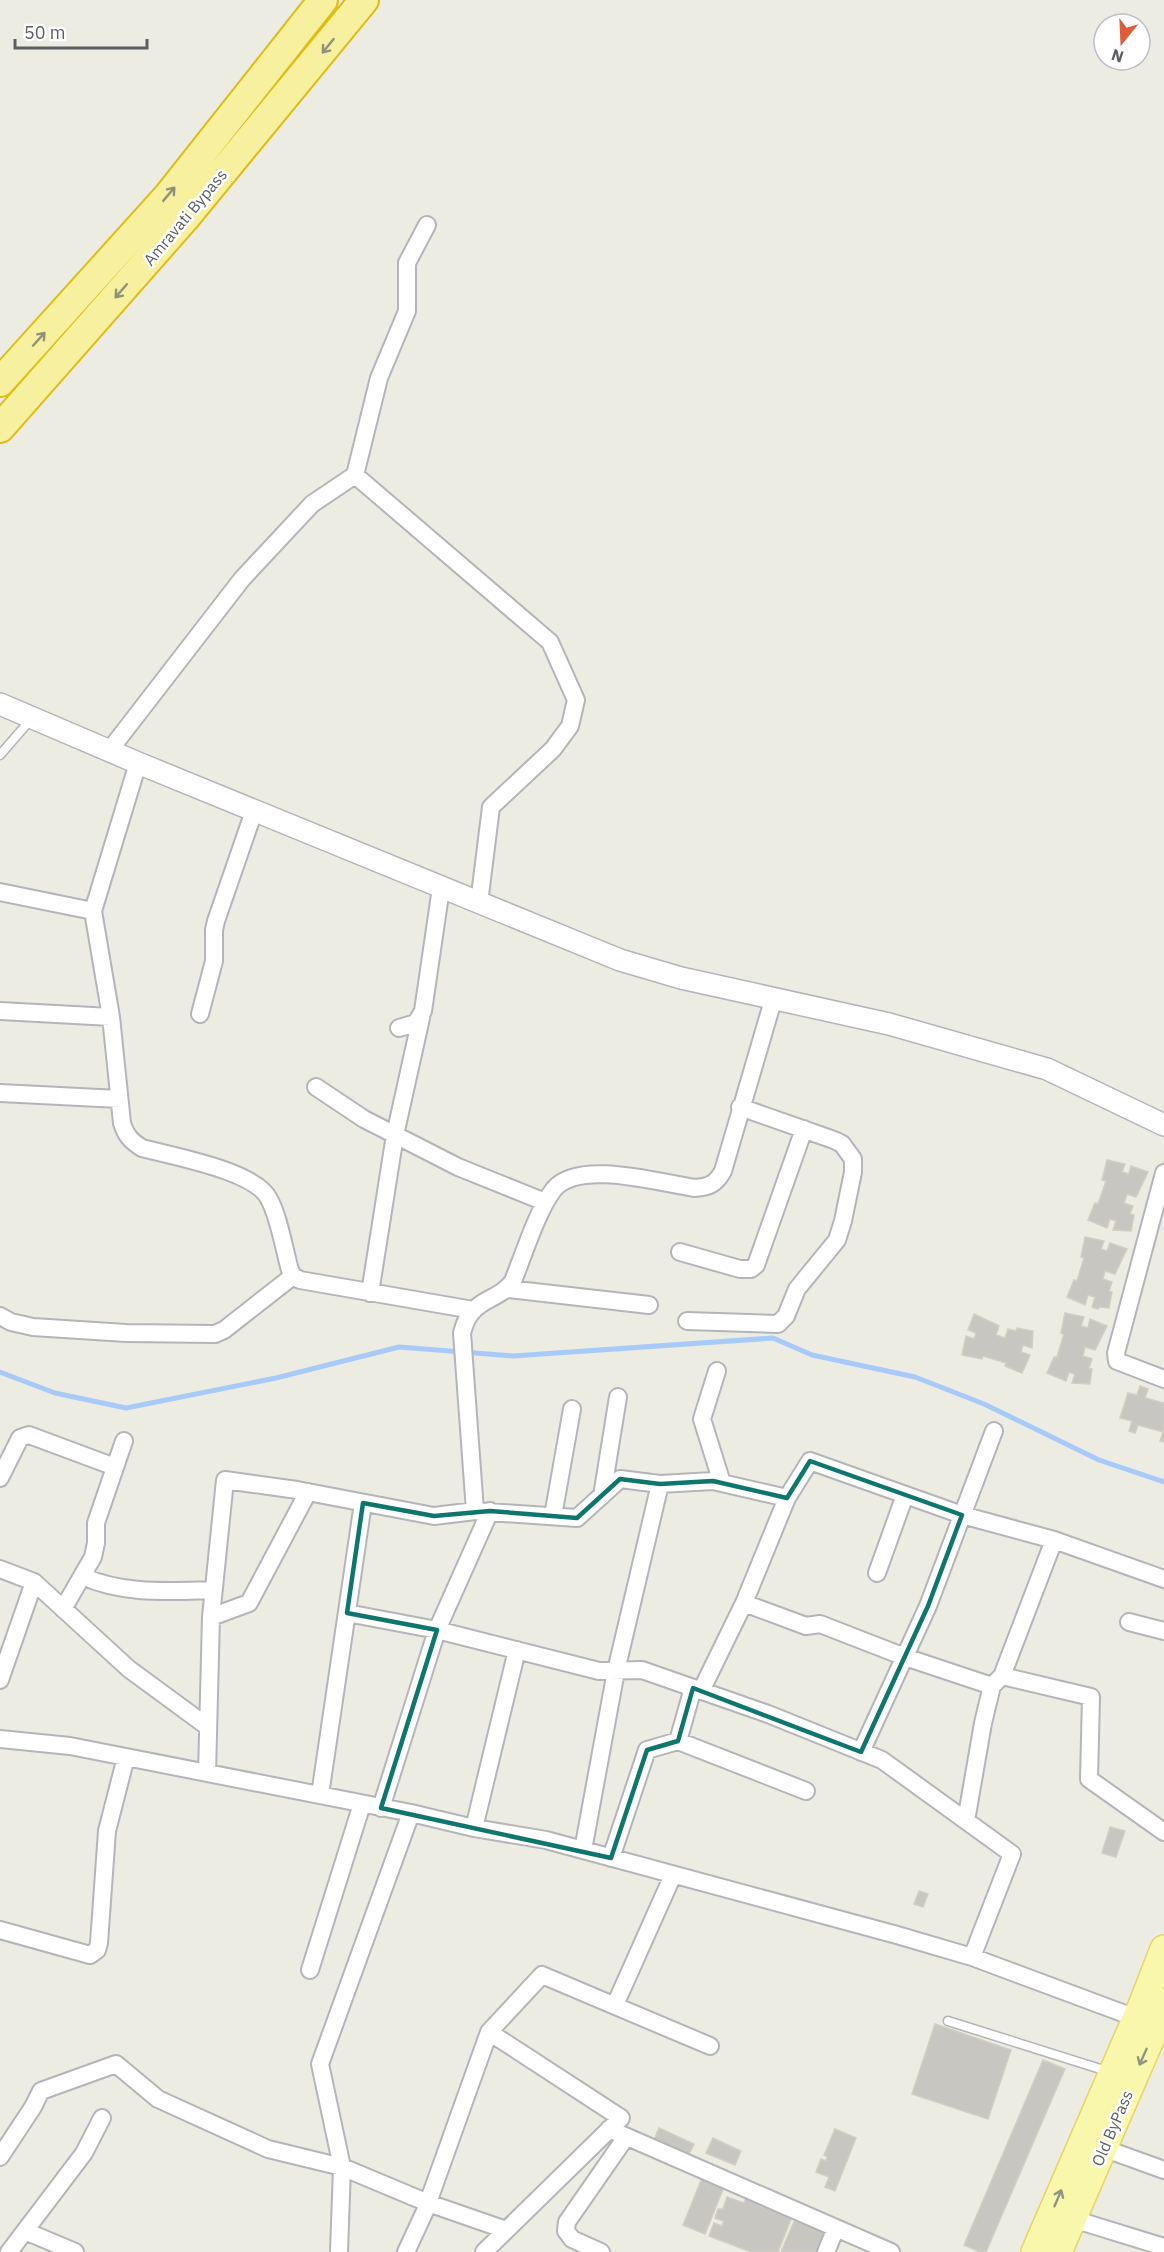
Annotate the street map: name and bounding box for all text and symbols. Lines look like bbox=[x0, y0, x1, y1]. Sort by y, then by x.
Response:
scale bar bbox=[15, 12, 147, 50]
north arrow bbox=[1092, 12, 1152, 72]
text: 50 m bbox=[24, 21, 66, 44]
one-way arrow bbox=[321, 38, 334, 54]
text: N bbox=[1109, 45, 1126, 68]
street label: Amravati Bypass bbox=[139, 165, 231, 269]
one-way arrow bbox=[163, 186, 176, 202]
one-way arrow bbox=[114, 284, 128, 299]
one-way arrow bbox=[32, 332, 46, 347]
one-way arrow bbox=[1136, 2048, 1148, 2066]
street label: Old ByPass bbox=[1087, 2087, 1137, 2169]
one-way arrow bbox=[1053, 2190, 1065, 2208]

